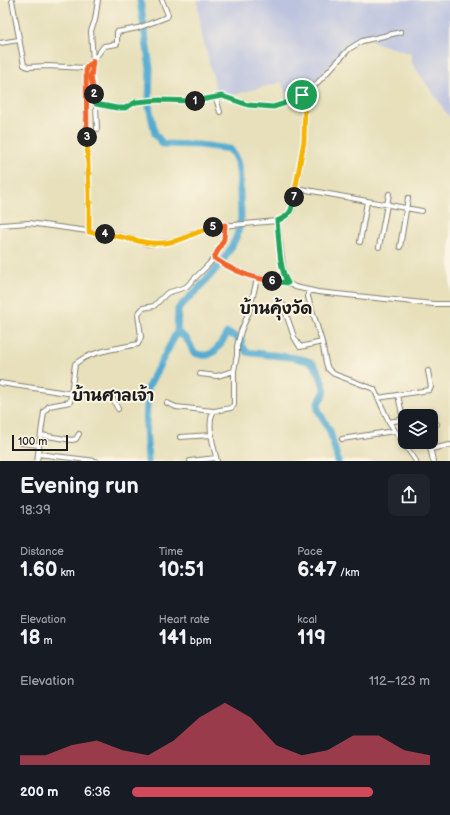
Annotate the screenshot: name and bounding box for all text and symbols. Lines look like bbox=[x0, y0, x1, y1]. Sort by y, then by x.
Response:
pin bbox=[285, 78, 319, 112]
pin: 2 bbox=[84, 84, 104, 104]
icon: arrive bbox=[291, 84, 313, 106]
text: 2 bbox=[91, 87, 97, 100]
pin: 1 bbox=[185, 91, 205, 111]
text: 1 bbox=[193, 94, 197, 107]
pin: 3 bbox=[77, 127, 97, 147]
text: 3 bbox=[84, 130, 90, 143]
pin: 7 bbox=[284, 187, 304, 207]
text: 7 bbox=[291, 190, 297, 203]
pin: 5 bbox=[203, 217, 223, 237]
text: 5 bbox=[210, 220, 216, 233]
pin: 4 bbox=[95, 224, 115, 244]
text: 4 bbox=[102, 227, 108, 240]
pin: 6 bbox=[262, 271, 282, 291]
text: 6 bbox=[269, 274, 275, 287]
district label: บ้านคุ้งวัด bbox=[240, 297, 312, 321]
district label: บ้านศาลเจ้า bbox=[72, 384, 154, 406]
map controls bbox=[398, 409, 438, 449]
button: layers bbox=[398, 409, 438, 449]
scale bar bbox=[12, 433, 68, 452]
text: 100 m bbox=[18, 435, 47, 448]
text: Evening run bbox=[20, 473, 139, 500]
button: share bbox=[388, 474, 430, 516]
text: 18:39 bbox=[20, 502, 51, 518]
text: Distance bbox=[20, 545, 64, 558]
text: Time bbox=[159, 545, 183, 558]
text: Pace bbox=[297, 545, 322, 558]
text: 1.60 bbox=[20, 558, 57, 582]
text: 10:51 bbox=[159, 558, 204, 582]
text: 6:47 bbox=[297, 558, 337, 582]
text: km bbox=[57, 566, 75, 579]
text: /km bbox=[337, 566, 360, 579]
text: Elevation bbox=[20, 613, 66, 626]
text: Heart rate bbox=[159, 613, 209, 626]
text: kcal bbox=[297, 613, 317, 626]
text: 18 bbox=[20, 626, 40, 650]
text: 141 bbox=[159, 626, 187, 650]
text: 119 bbox=[297, 626, 326, 650]
text: m bbox=[40, 634, 53, 647]
text: bpm bbox=[187, 634, 212, 647]
text: Elevation bbox=[20, 673, 74, 689]
text: 112–123 m bbox=[369, 673, 430, 689]
text: 200 m bbox=[20, 784, 58, 800]
text: 6:36 bbox=[84, 784, 111, 800]

